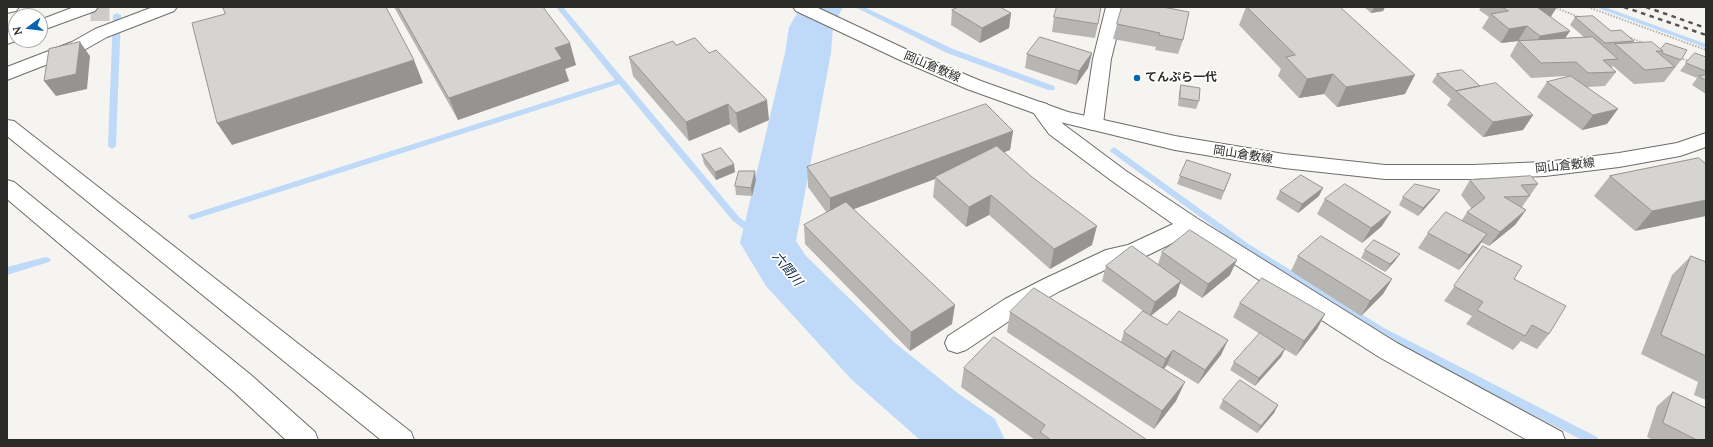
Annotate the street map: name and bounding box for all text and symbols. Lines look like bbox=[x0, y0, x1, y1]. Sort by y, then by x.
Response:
north arrow bbox=[8, 8, 48, 48]
text: N bbox=[10, 25, 25, 37]
street label: 岡山倉敷線 bbox=[902, 49, 962, 85]
place label: てんぷら一代 bbox=[1145, 71, 1217, 85]
marker: てんぷら一代 bbox=[1132, 73, 1142, 83]
street label: 岡山倉敷線 bbox=[1212, 143, 1274, 167]
street label: 岡山倉敷線 bbox=[1534, 156, 1596, 176]
water label: 六間川 bbox=[769, 249, 805, 289]

